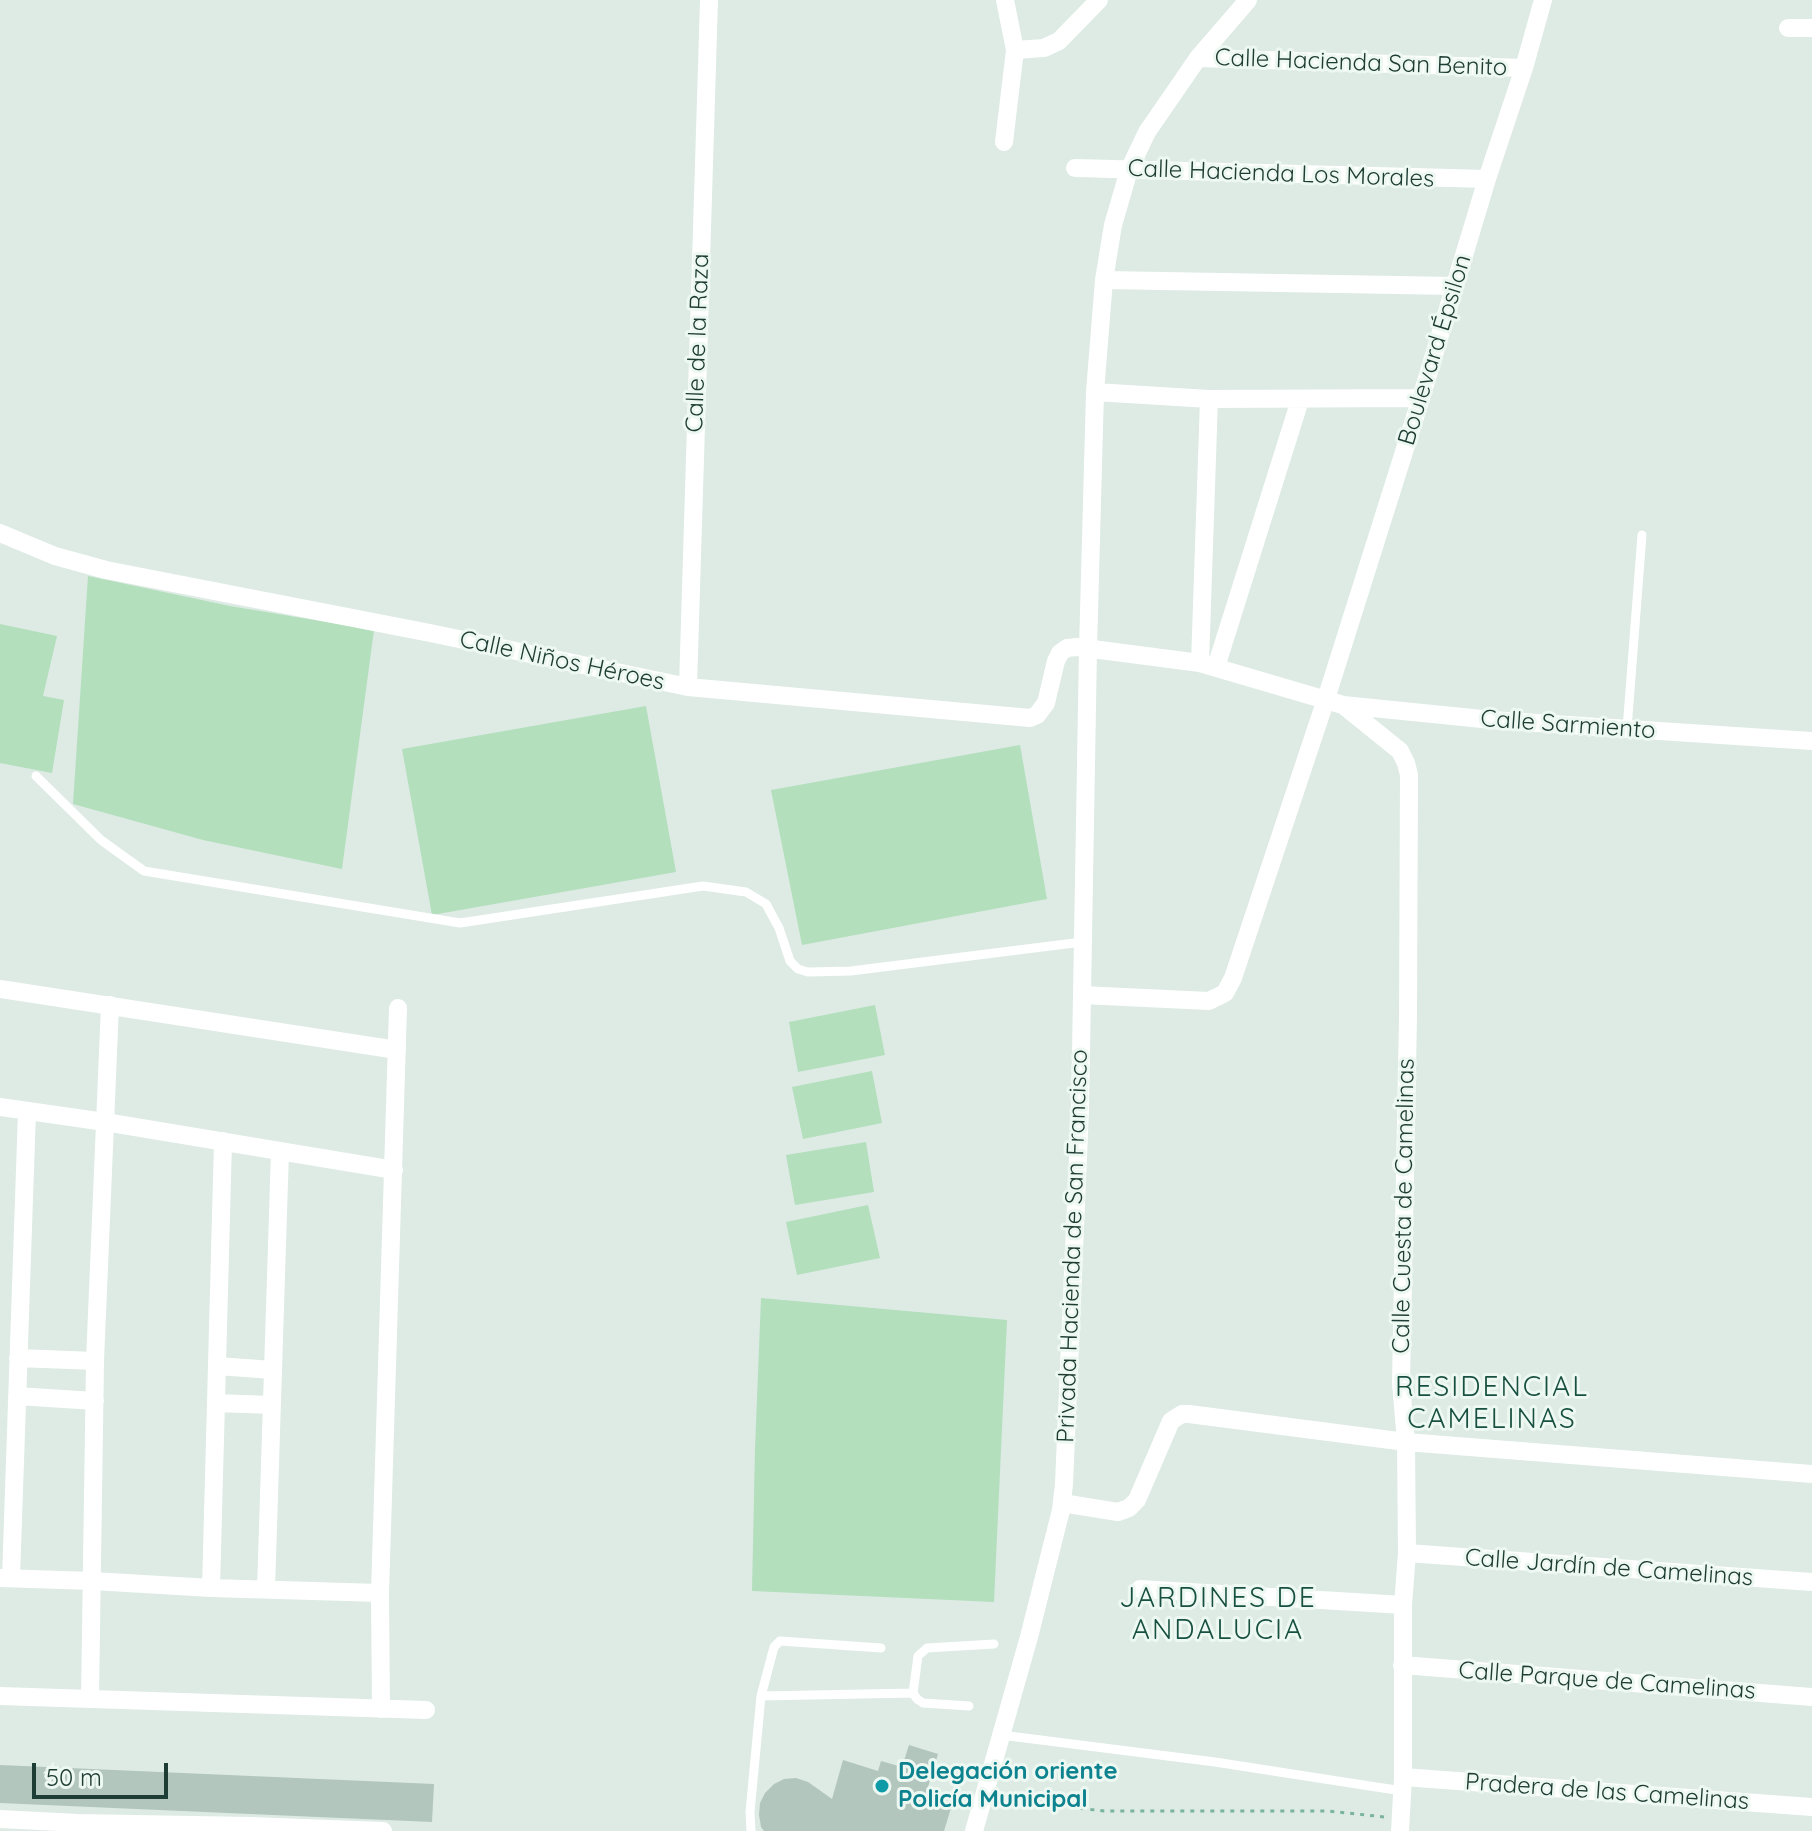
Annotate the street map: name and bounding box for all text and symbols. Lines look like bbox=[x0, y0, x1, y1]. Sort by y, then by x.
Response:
street label: Calle Hacienda San Benito bbox=[1214, 44, 1508, 82]
street label: Calle Hacienda Los Morales bbox=[1127, 154, 1435, 194]
street label: Boulevard Épsilon bbox=[1392, 251, 1478, 449]
street label: Calle de la Raza bbox=[680, 253, 716, 433]
street label: Calle Niños Héroes bbox=[457, 625, 667, 697]
street label: Calle Sarmiento bbox=[1480, 705, 1656, 745]
street label: Privada Hacienda de San Francisco bbox=[1052, 1049, 1094, 1443]
street label: Calle Cuesta de Camelinas bbox=[1387, 1058, 1421, 1354]
district label: RESIDENCIAL CAMELINAS bbox=[1395, 1371, 1589, 1437]
street label: Calle Jardín de Camelinas bbox=[1464, 1544, 1754, 1592]
district label: JARDINES DE ANDALUCIA bbox=[1119, 1582, 1317, 1648]
street label: Calle Parque de Camelinas bbox=[1458, 1656, 1756, 1706]
scale bar bbox=[36, 1747, 172, 1797]
place label: Delegación oriente Policía Municipal bbox=[898, 1758, 1118, 1814]
text: 50 m bbox=[46, 1762, 102, 1792]
street label: Pradera de las Camelinas bbox=[1464, 1768, 1750, 1816]
marker: Delegación oriente Policía Municipal bbox=[873, 1777, 891, 1795]

